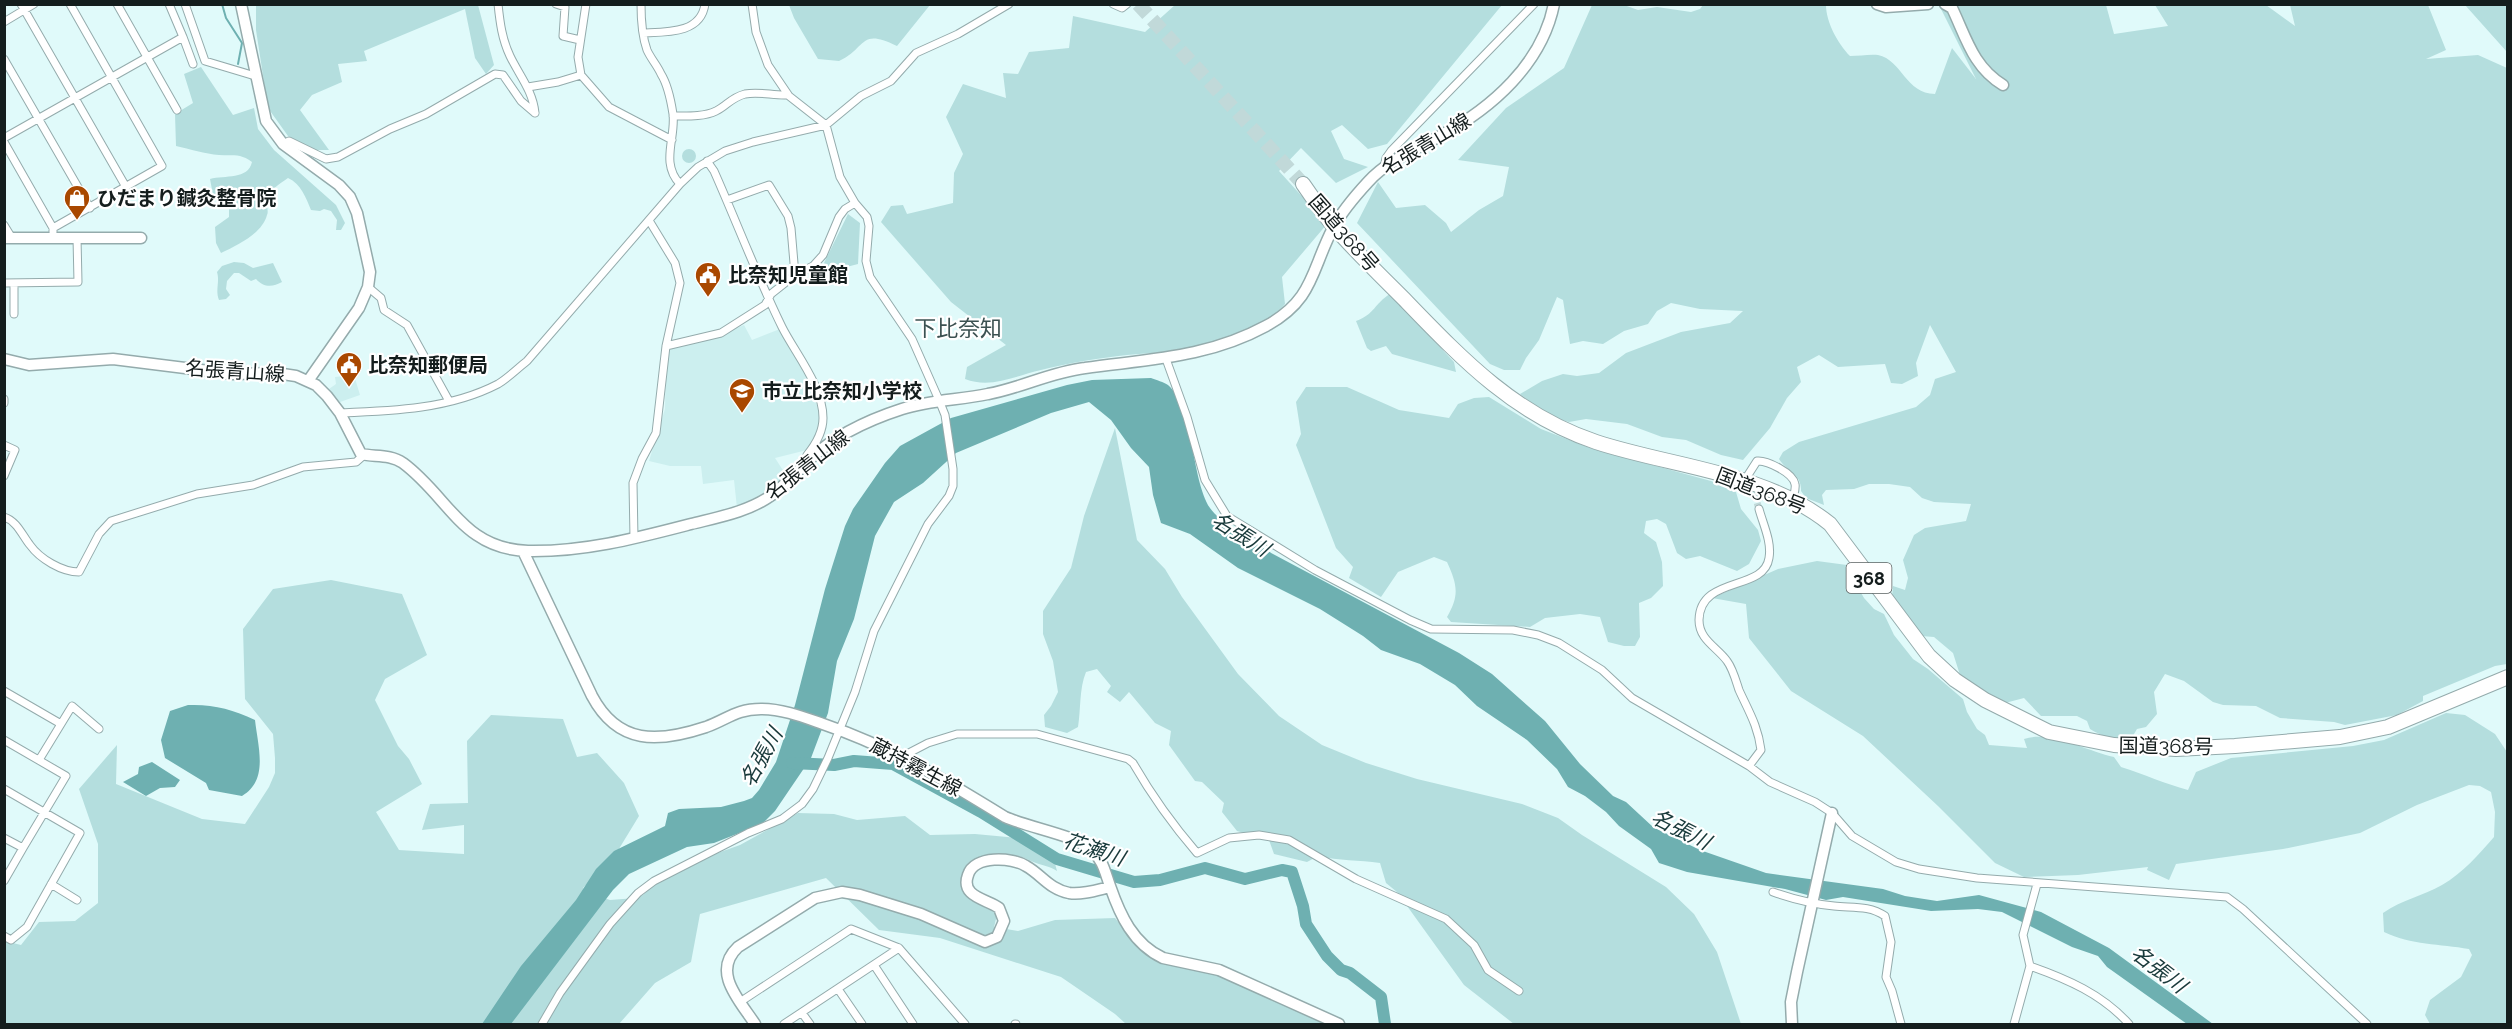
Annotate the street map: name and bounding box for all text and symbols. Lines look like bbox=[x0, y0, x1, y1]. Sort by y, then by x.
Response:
street label: 名張青山線 bbox=[1377, 108, 1475, 180]
shop icon: ひだまり鍼灸整骨院 bbox=[62, 183, 92, 221]
place label: ひだまり鍼灸整骨院 bbox=[97, 186, 277, 210]
street label: 国道368号 bbox=[1304, 189, 1384, 277]
public building icon: 比奈知児童館 bbox=[693, 260, 723, 298]
place label: 比奈知児童館 bbox=[728, 263, 848, 287]
district label: 下比奈知 bbox=[914, 315, 1002, 341]
public building icon: 比奈知郵便局 bbox=[334, 350, 364, 388]
place label: 比奈知郵便局 bbox=[368, 353, 488, 377]
street label: 名張青山線 bbox=[184, 356, 286, 386]
school or university icon: 市立比奈知小学校 bbox=[727, 376, 757, 414]
place label: 市立比奈知小学校 bbox=[762, 379, 922, 403]
street label: 名張青山線 bbox=[760, 425, 854, 505]
street label: 国道368号 bbox=[1713, 463, 1809, 519]
water label: 名張川 bbox=[1208, 507, 1276, 562]
road number: 368 bbox=[1846, 563, 1892, 593]
water label: 名張川 bbox=[735, 722, 788, 791]
street label: 蔵持霧生線 bbox=[866, 733, 966, 801]
street label: 国道368号 bbox=[2118, 733, 2214, 759]
water label: 名張川 bbox=[1647, 804, 1717, 855]
water label: 花瀬川 bbox=[1060, 827, 1130, 871]
water label: 名張川 bbox=[2126, 940, 2193, 999]

